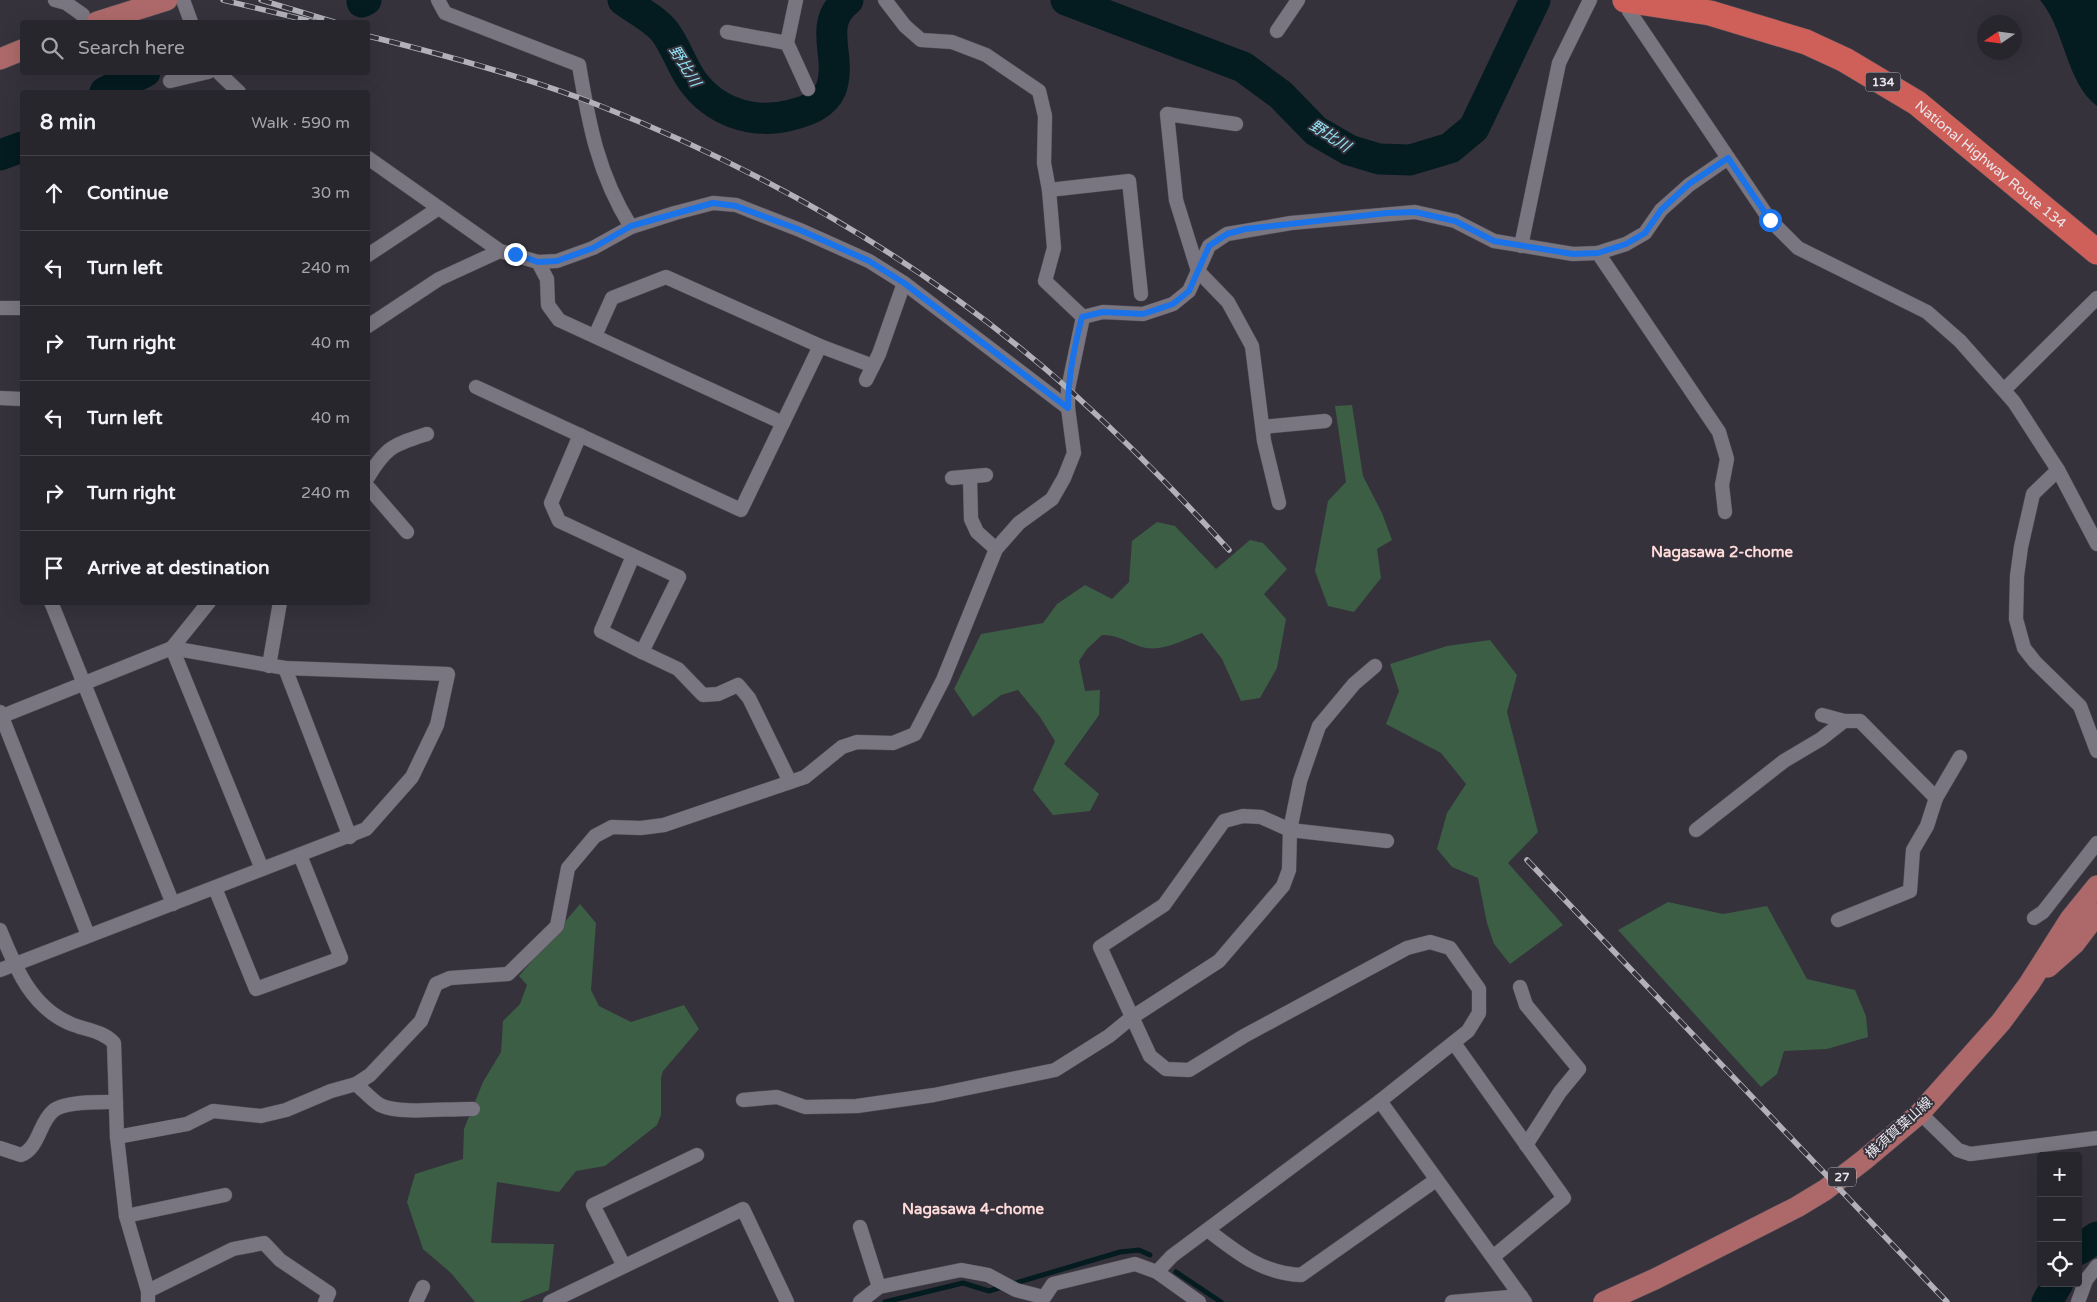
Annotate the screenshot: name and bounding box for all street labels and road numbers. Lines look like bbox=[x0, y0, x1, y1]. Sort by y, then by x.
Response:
road number: 134 bbox=[1866, 72, 1900, 91]
street label: National Highway Route 134 bbox=[1912, 97, 2070, 232]
street label: 横須賀葉山線 bbox=[1862, 1094, 1936, 1162]
road number: 27 bbox=[1828, 1168, 1856, 1186]

